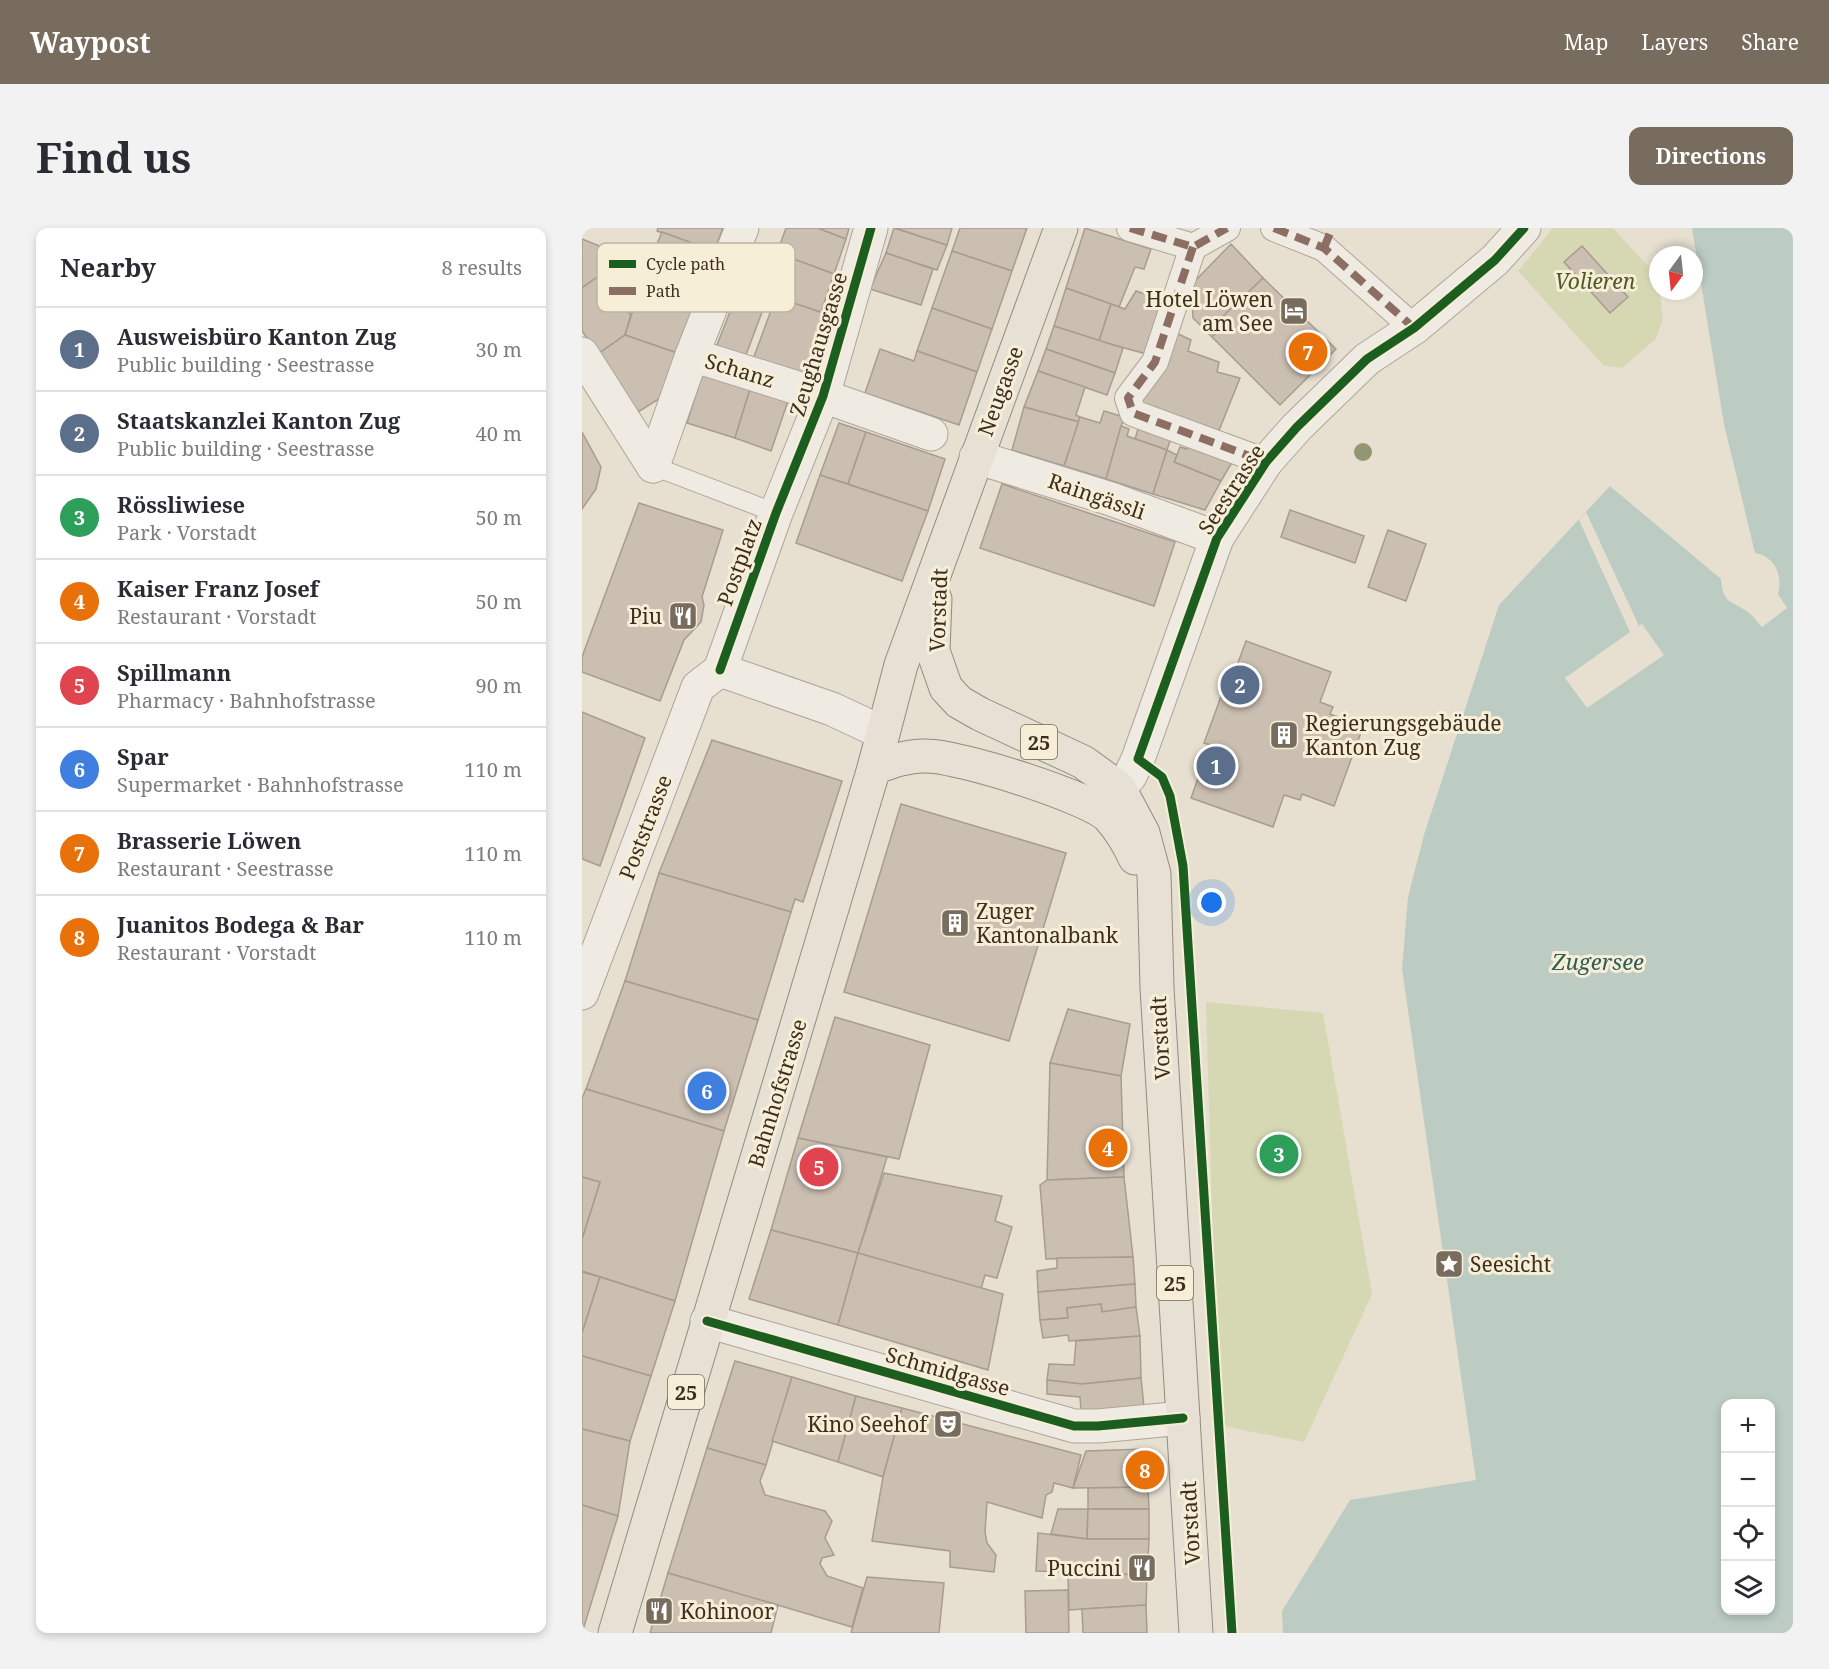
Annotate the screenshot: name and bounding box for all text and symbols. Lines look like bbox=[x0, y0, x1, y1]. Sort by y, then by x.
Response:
text: Waypost bbox=[30, 23, 151, 61]
text: Map bbox=[1564, 28, 1608, 56]
text: Layers bbox=[1641, 28, 1708, 56]
text: Share bbox=[1741, 28, 1799, 56]
button: Directions bbox=[1629, 127, 1793, 185]
text: Find us bbox=[36, 128, 191, 185]
legend bbox=[597, 243, 795, 312]
north arrow bbox=[1649, 246, 1703, 300]
text: Nearby bbox=[60, 249, 156, 285]
text: Cycle path bbox=[646, 253, 725, 275]
text: 8 results bbox=[442, 254, 522, 281]
park label: Volieren bbox=[1555, 267, 1636, 295]
street label: Zeughausgasse bbox=[783, 268, 853, 420]
text: Path bbox=[646, 280, 680, 302]
place label: Hotel Löwen am See bbox=[1146, 285, 1273, 337]
hotel icon: Hotel Löwen am See bbox=[1278, 295, 1310, 327]
text: Ausweisbüro Kanton Zug bbox=[117, 321, 396, 351]
pin: 7 bbox=[1288, 330, 1328, 374]
text: 1 bbox=[74, 336, 85, 363]
text: 30 m bbox=[476, 336, 522, 363]
street label: Neugasse bbox=[971, 342, 1029, 440]
street label: Schanz bbox=[702, 346, 778, 394]
text: Public building · Seestrasse bbox=[117, 351, 374, 378]
text: Staatskanzlei Kanton Zug bbox=[117, 405, 400, 435]
text: 2 bbox=[74, 420, 85, 447]
text: 40 m bbox=[476, 420, 522, 447]
text: Public building · Seestrasse bbox=[117, 435, 374, 462]
street label: Seestrasse bbox=[1191, 439, 1271, 539]
street label: Raingässli bbox=[1045, 466, 1150, 526]
text: Rössliwiese bbox=[117, 489, 245, 519]
text: 3 bbox=[74, 504, 85, 531]
text: 50 m bbox=[476, 504, 522, 531]
street label: Postplatz bbox=[710, 514, 768, 610]
text: Park · Vorstadt bbox=[117, 519, 257, 546]
street label: Vorstadt bbox=[923, 568, 953, 652]
text: Kaiser Franz Josef bbox=[117, 573, 319, 603]
text: 4 bbox=[74, 588, 85, 615]
text: 50 m bbox=[476, 588, 522, 615]
restaurant icon: Piu bbox=[667, 600, 699, 632]
place label: Piu bbox=[629, 602, 662, 630]
text: Restaurant · Vorstadt bbox=[117, 603, 316, 630]
text: Spillmann bbox=[117, 657, 231, 687]
pin: 2 bbox=[1220, 662, 1260, 708]
text: 5 bbox=[74, 672, 85, 699]
text: 90 m bbox=[476, 672, 522, 699]
text: Pharmacy · Bahnhofstrasse bbox=[117, 687, 376, 714]
place label: Regierungsgebäude Kanton Zug bbox=[1305, 709, 1502, 761]
building icon: Regierungsgebäude Kanton Zug bbox=[1268, 719, 1300, 751]
road number: 25 bbox=[1021, 725, 1057, 759]
text: Spar bbox=[117, 741, 169, 771]
pin: 1 bbox=[1196, 744, 1236, 788]
text: 6 bbox=[74, 756, 85, 783]
text: 110 m bbox=[464, 756, 522, 783]
text: Supermarket · Bahnhofstrasse bbox=[117, 771, 404, 798]
street label: Poststrasse bbox=[612, 771, 678, 883]
text: Brasserie Löwen bbox=[117, 825, 301, 855]
text: 7 bbox=[74, 840, 85, 867]
text: 110 m bbox=[464, 840, 522, 867]
text: Restaurant · Seestrasse bbox=[117, 855, 334, 882]
your location bbox=[1197, 888, 1226, 917]
place label: Zuger Kantonalbank bbox=[976, 897, 1119, 949]
building icon: Zuger Kantonalbank bbox=[939, 907, 971, 939]
text: Juanitos Bodega & Bar bbox=[117, 909, 364, 939]
text: 8 bbox=[74, 924, 85, 951]
text: 110 m bbox=[464, 924, 522, 951]
text: Restaurant · Vorstadt bbox=[117, 939, 316, 966]
water label: Zugersee bbox=[1551, 946, 1644, 976]
street label: Vorstadt bbox=[1144, 995, 1176, 1081]
street label: Bahnhofstrasse bbox=[741, 1015, 813, 1171]
pin: 6 bbox=[688, 1068, 726, 1114]
pin: 4 bbox=[1088, 1126, 1128, 1170]
pin: 3 bbox=[1260, 1132, 1298, 1176]
pin: 5 bbox=[800, 1144, 838, 1190]
place icon: Seesicht bbox=[1433, 1248, 1465, 1280]
place label: Seesicht bbox=[1470, 1250, 1551, 1278]
road number: 25 bbox=[1157, 1266, 1193, 1300]
street label: Schmidgasse bbox=[883, 1340, 1013, 1402]
road number: 25 bbox=[668, 1375, 704, 1409]
map controls bbox=[1721, 1399, 1775, 1615]
button: + bbox=[1721, 1399, 1775, 1453]
theatre icon: Kino Seehof bbox=[932, 1408, 964, 1440]
place label: Kino Seehof bbox=[807, 1410, 929, 1438]
pin: 8 bbox=[1126, 1448, 1164, 1492]
button: − bbox=[1721, 1453, 1775, 1507]
street label: Vorstadt bbox=[1174, 1480, 1206, 1566]
button: locate bbox=[1721, 1507, 1775, 1561]
restaurant icon: Puccini bbox=[1126, 1552, 1158, 1584]
place label: Puccini bbox=[1047, 1554, 1121, 1582]
button: layers bbox=[1721, 1561, 1775, 1615]
restaurant icon: Kohinoor bbox=[643, 1595, 675, 1627]
place label: Kohinoor bbox=[680, 1597, 774, 1625]

